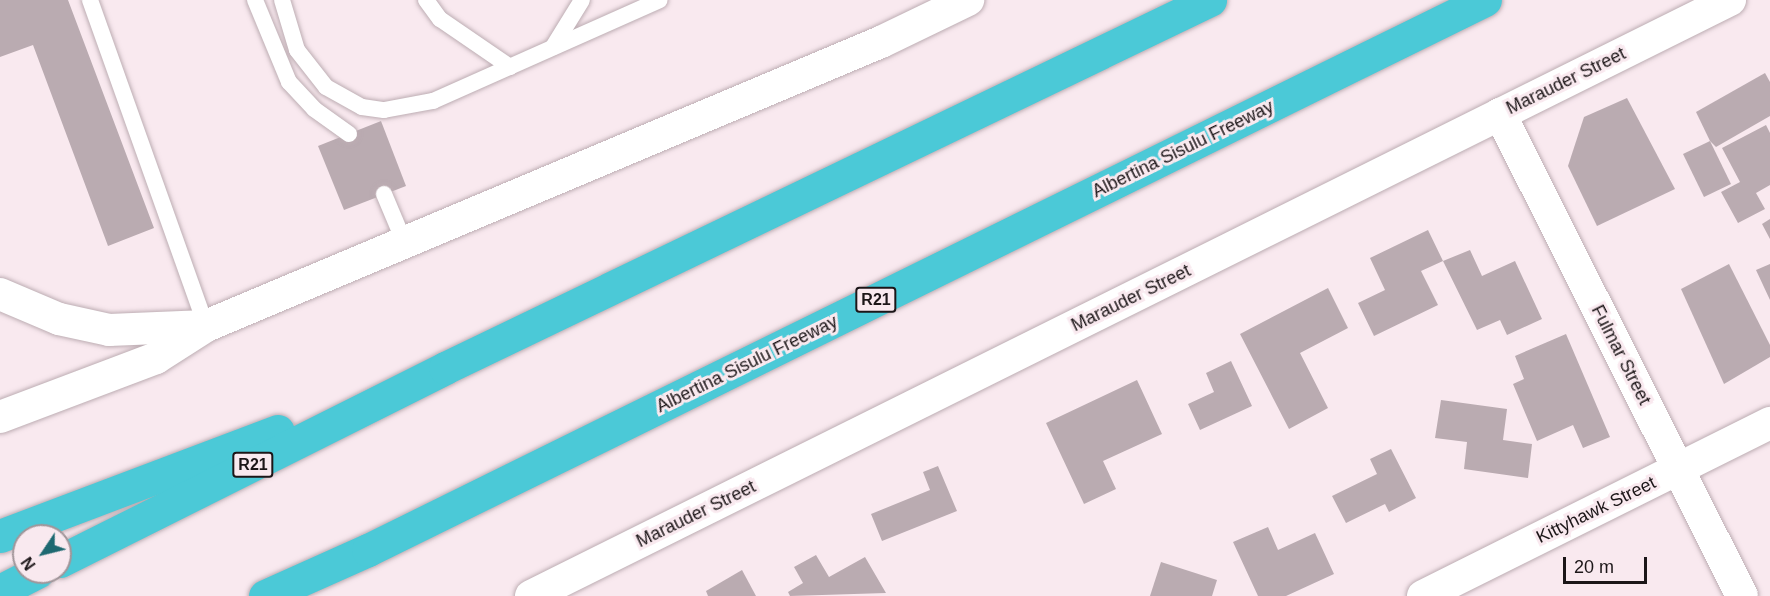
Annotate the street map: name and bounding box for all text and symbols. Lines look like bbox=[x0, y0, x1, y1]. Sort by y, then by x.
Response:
street label: Marauder Street bbox=[1503, 43, 1629, 119]
street label: Albertina Sisulu Freeway bbox=[1089, 96, 1277, 202]
street label: Marauder Street bbox=[1068, 260, 1194, 336]
road number: R21 bbox=[855, 287, 897, 313]
street label: Fulmar Street bbox=[1587, 302, 1655, 408]
street label: Albertina Sisulu Freeway bbox=[653, 311, 841, 417]
road number: R21 bbox=[232, 452, 274, 478]
street label: Kittyhawk Street bbox=[1533, 472, 1659, 548]
street label: Marauder Street bbox=[633, 476, 759, 552]
north arrow bbox=[12, 524, 72, 584]
scale bar bbox=[1566, 545, 1650, 583]
text: N bbox=[18, 554, 39, 573]
text: 20 m bbox=[1574, 557, 1614, 577]

